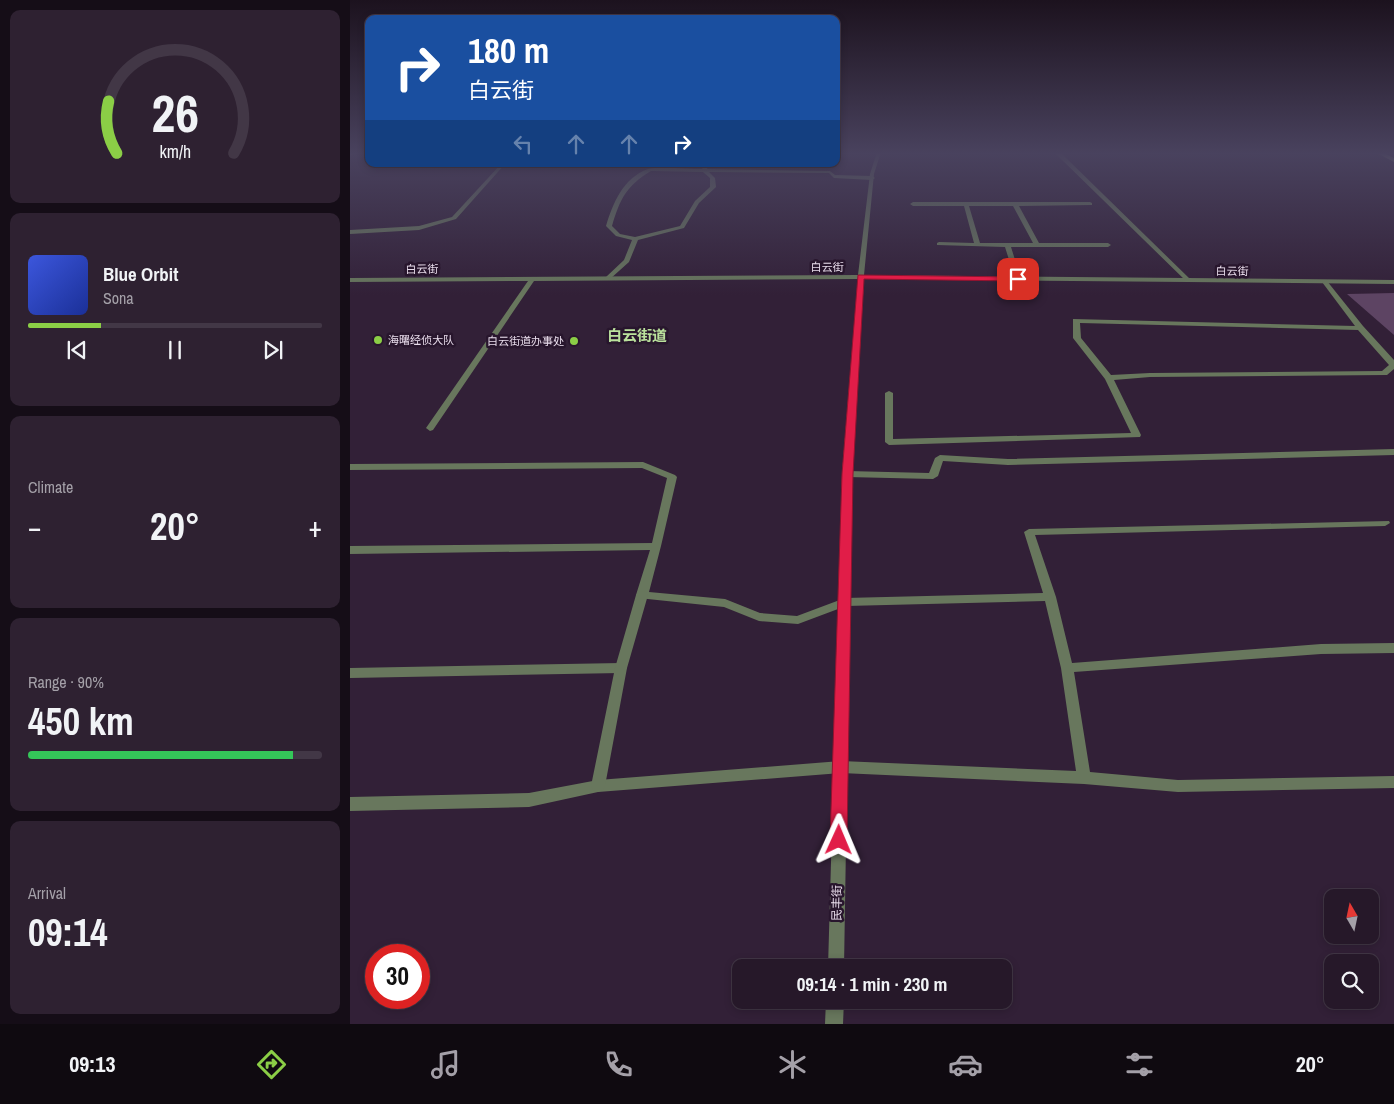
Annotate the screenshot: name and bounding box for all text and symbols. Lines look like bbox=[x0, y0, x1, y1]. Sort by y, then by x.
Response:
text: 180 m bbox=[468, 27, 549, 74]
icon: right bbox=[385, 35, 450, 100]
text: 白云街 bbox=[468, 75, 534, 105]
text: 26 bbox=[151, 78, 199, 148]
icon: left bbox=[509, 130, 537, 158]
icon: ahead bbox=[562, 130, 590, 158]
icon: ahead bbox=[615, 130, 643, 158]
icon: right bbox=[668, 130, 696, 158]
text: km/h bbox=[159, 140, 191, 164]
pin bbox=[997, 258, 1039, 300]
street label: 白云街 bbox=[811, 260, 844, 274]
text: Blue Orbit bbox=[103, 261, 178, 287]
street label: 白云街 bbox=[405, 262, 439, 276]
street label: 白云街 bbox=[1215, 264, 1249, 278]
icon: arrive bbox=[1004, 265, 1032, 293]
text: Sona bbox=[103, 287, 134, 309]
district label: 白云街道 bbox=[607, 325, 667, 346]
place label: 海曙经侦大队 bbox=[388, 333, 454, 347]
marker: 海曙经侦大队 bbox=[372, 334, 384, 346]
place label: 白云街道办事处 bbox=[487, 334, 564, 348]
marker: 白云街道办事处 bbox=[568, 335, 580, 347]
icon: previous bbox=[63, 336, 91, 364]
icon: pause bbox=[161, 336, 189, 364]
icon: next bbox=[259, 336, 287, 364]
text: Climate bbox=[28, 476, 73, 498]
text: 20° bbox=[150, 501, 200, 552]
text: − bbox=[28, 508, 41, 546]
text: + bbox=[309, 508, 322, 546]
text: Range · 90% bbox=[28, 671, 104, 693]
text: 450 km bbox=[28, 696, 134, 747]
position arrow bbox=[812, 813, 864, 865]
text: Arrival bbox=[28, 882, 66, 904]
street label: 民丰街 bbox=[829, 885, 845, 921]
north arrow bbox=[1324, 889, 1379, 944]
map controls bbox=[1324, 889, 1379, 1009]
text: 09:14 bbox=[28, 907, 108, 958]
speed limit sign: 30 bbox=[365, 944, 430, 1009]
button: search bbox=[1324, 954, 1379, 1009]
text: 09:14 · 1 min · 230 m bbox=[797, 971, 947, 997]
icon: directions bbox=[254, 1047, 289, 1082]
icon: music bbox=[428, 1047, 463, 1082]
icon: phone bbox=[601, 1047, 636, 1082]
icon: climate bbox=[775, 1047, 810, 1082]
icon: car bbox=[948, 1047, 983, 1082]
icon: filters bbox=[1122, 1047, 1157, 1082]
text: 09:13 bbox=[69, 1049, 115, 1079]
text: 20° bbox=[1296, 1049, 1325, 1079]

